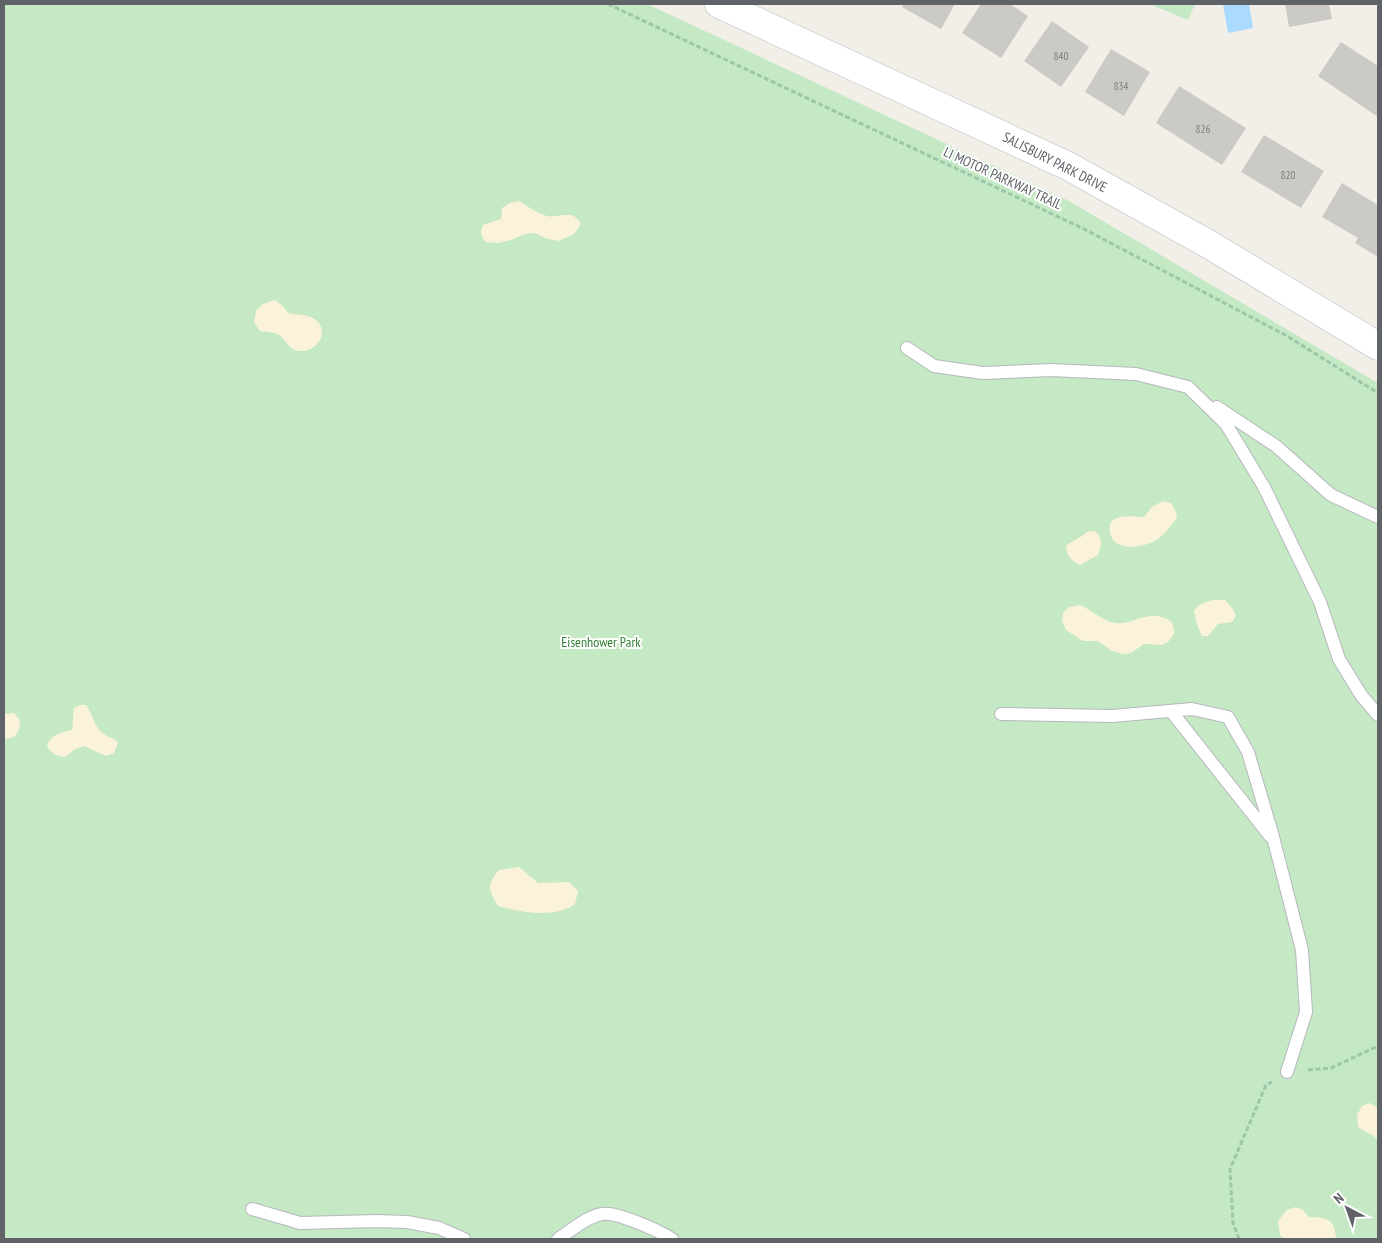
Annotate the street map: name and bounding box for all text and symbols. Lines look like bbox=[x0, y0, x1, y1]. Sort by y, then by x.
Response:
house number: 840 bbox=[1054, 49, 1068, 63]
house number: 834 bbox=[1114, 79, 1128, 93]
house number: 826 bbox=[1196, 122, 1210, 136]
street label: SALISBURY PARK DRIVE bbox=[1000, 128, 1110, 196]
street label: LI MOTOR PARKWAY TRAIL bbox=[941, 143, 1065, 213]
house number: 820 bbox=[1281, 168, 1295, 182]
park label: Eisenhower Park bbox=[561, 633, 641, 651]
north arrow bbox=[1322, 1183, 1372, 1233]
text: N bbox=[1330, 1189, 1347, 1207]

